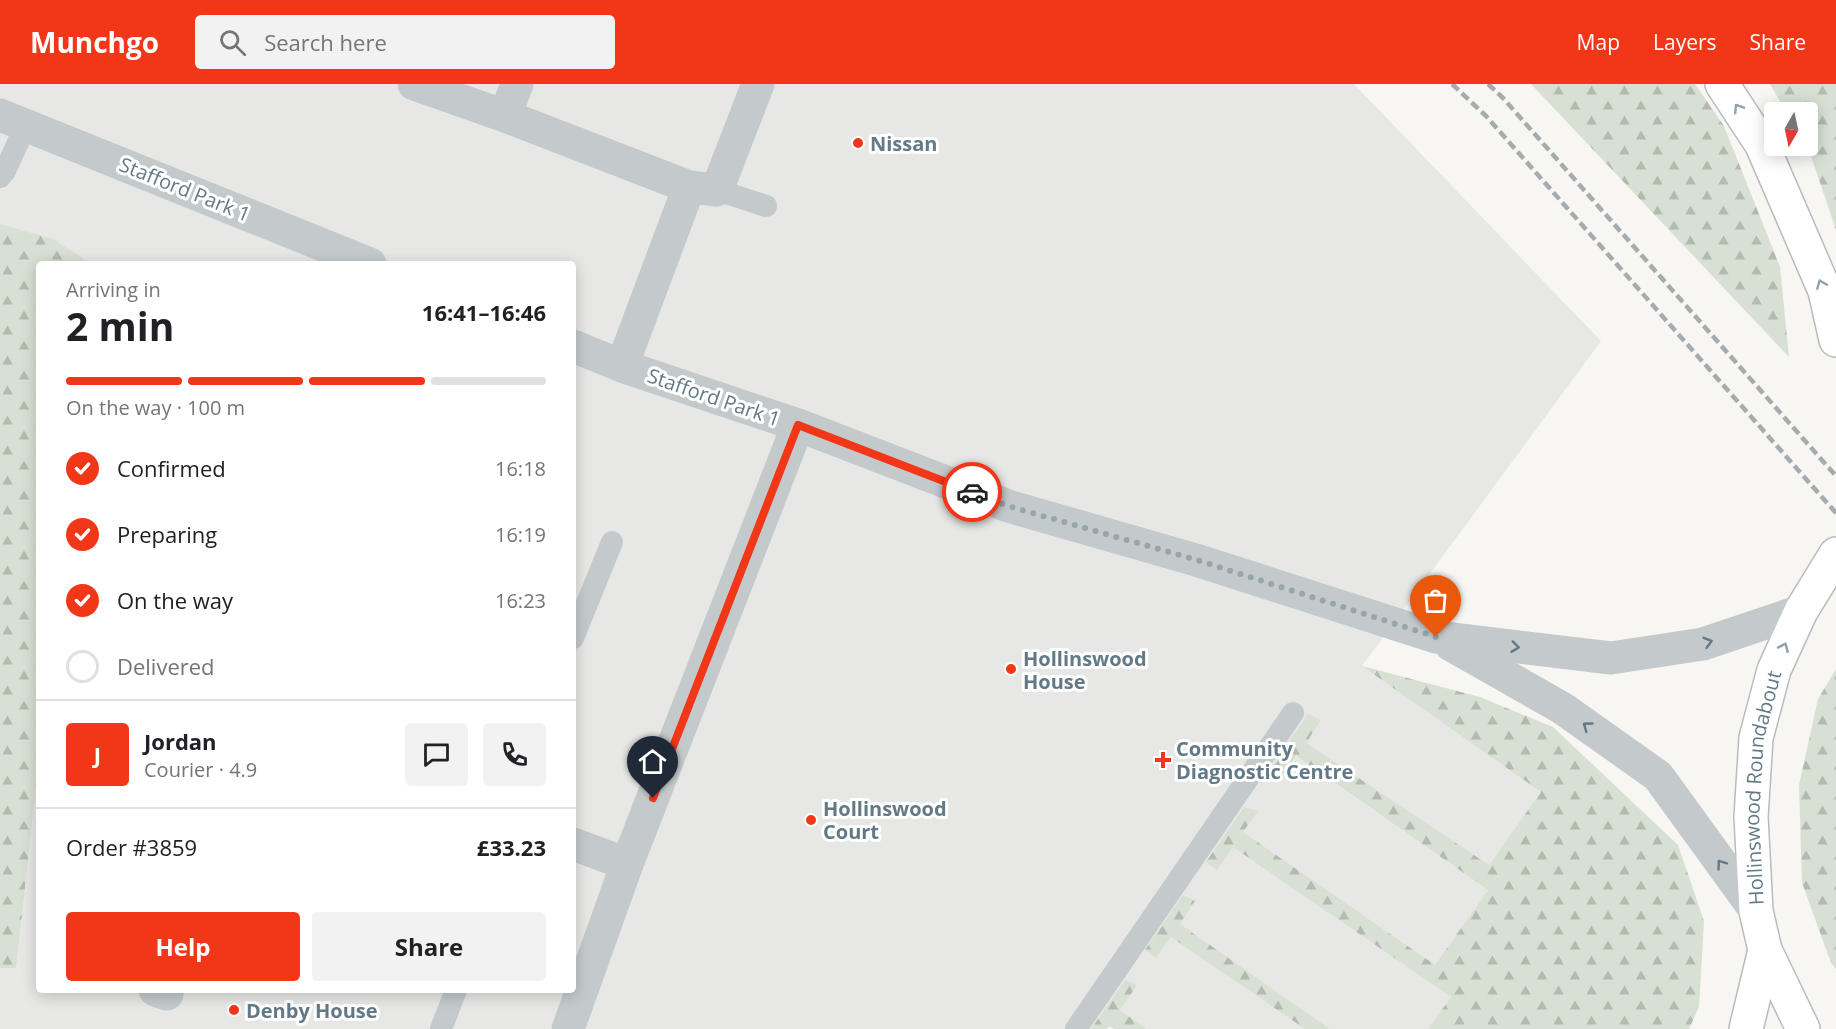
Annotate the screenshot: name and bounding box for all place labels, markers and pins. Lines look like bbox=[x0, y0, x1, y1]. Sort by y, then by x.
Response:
place label: Nissan bbox=[870, 130, 937, 157]
marker: Nissan bbox=[851, 136, 865, 150]
pin bbox=[1410, 575, 1461, 637]
place label: Hollinswood House bbox=[1023, 645, 1147, 695]
marker: Hollinswood House bbox=[1004, 662, 1018, 676]
place label: Community Diagnostic Centre bbox=[1176, 735, 1353, 785]
pin bbox=[627, 736, 678, 798]
marker: Community Diagnostic Centre bbox=[1154, 751, 1172, 769]
place label: Hollinswood Court bbox=[823, 795, 947, 845]
marker: Hollinswood Court bbox=[804, 813, 818, 827]
place label: Denby House bbox=[246, 997, 378, 1024]
marker: Denby House bbox=[227, 1003, 241, 1017]

